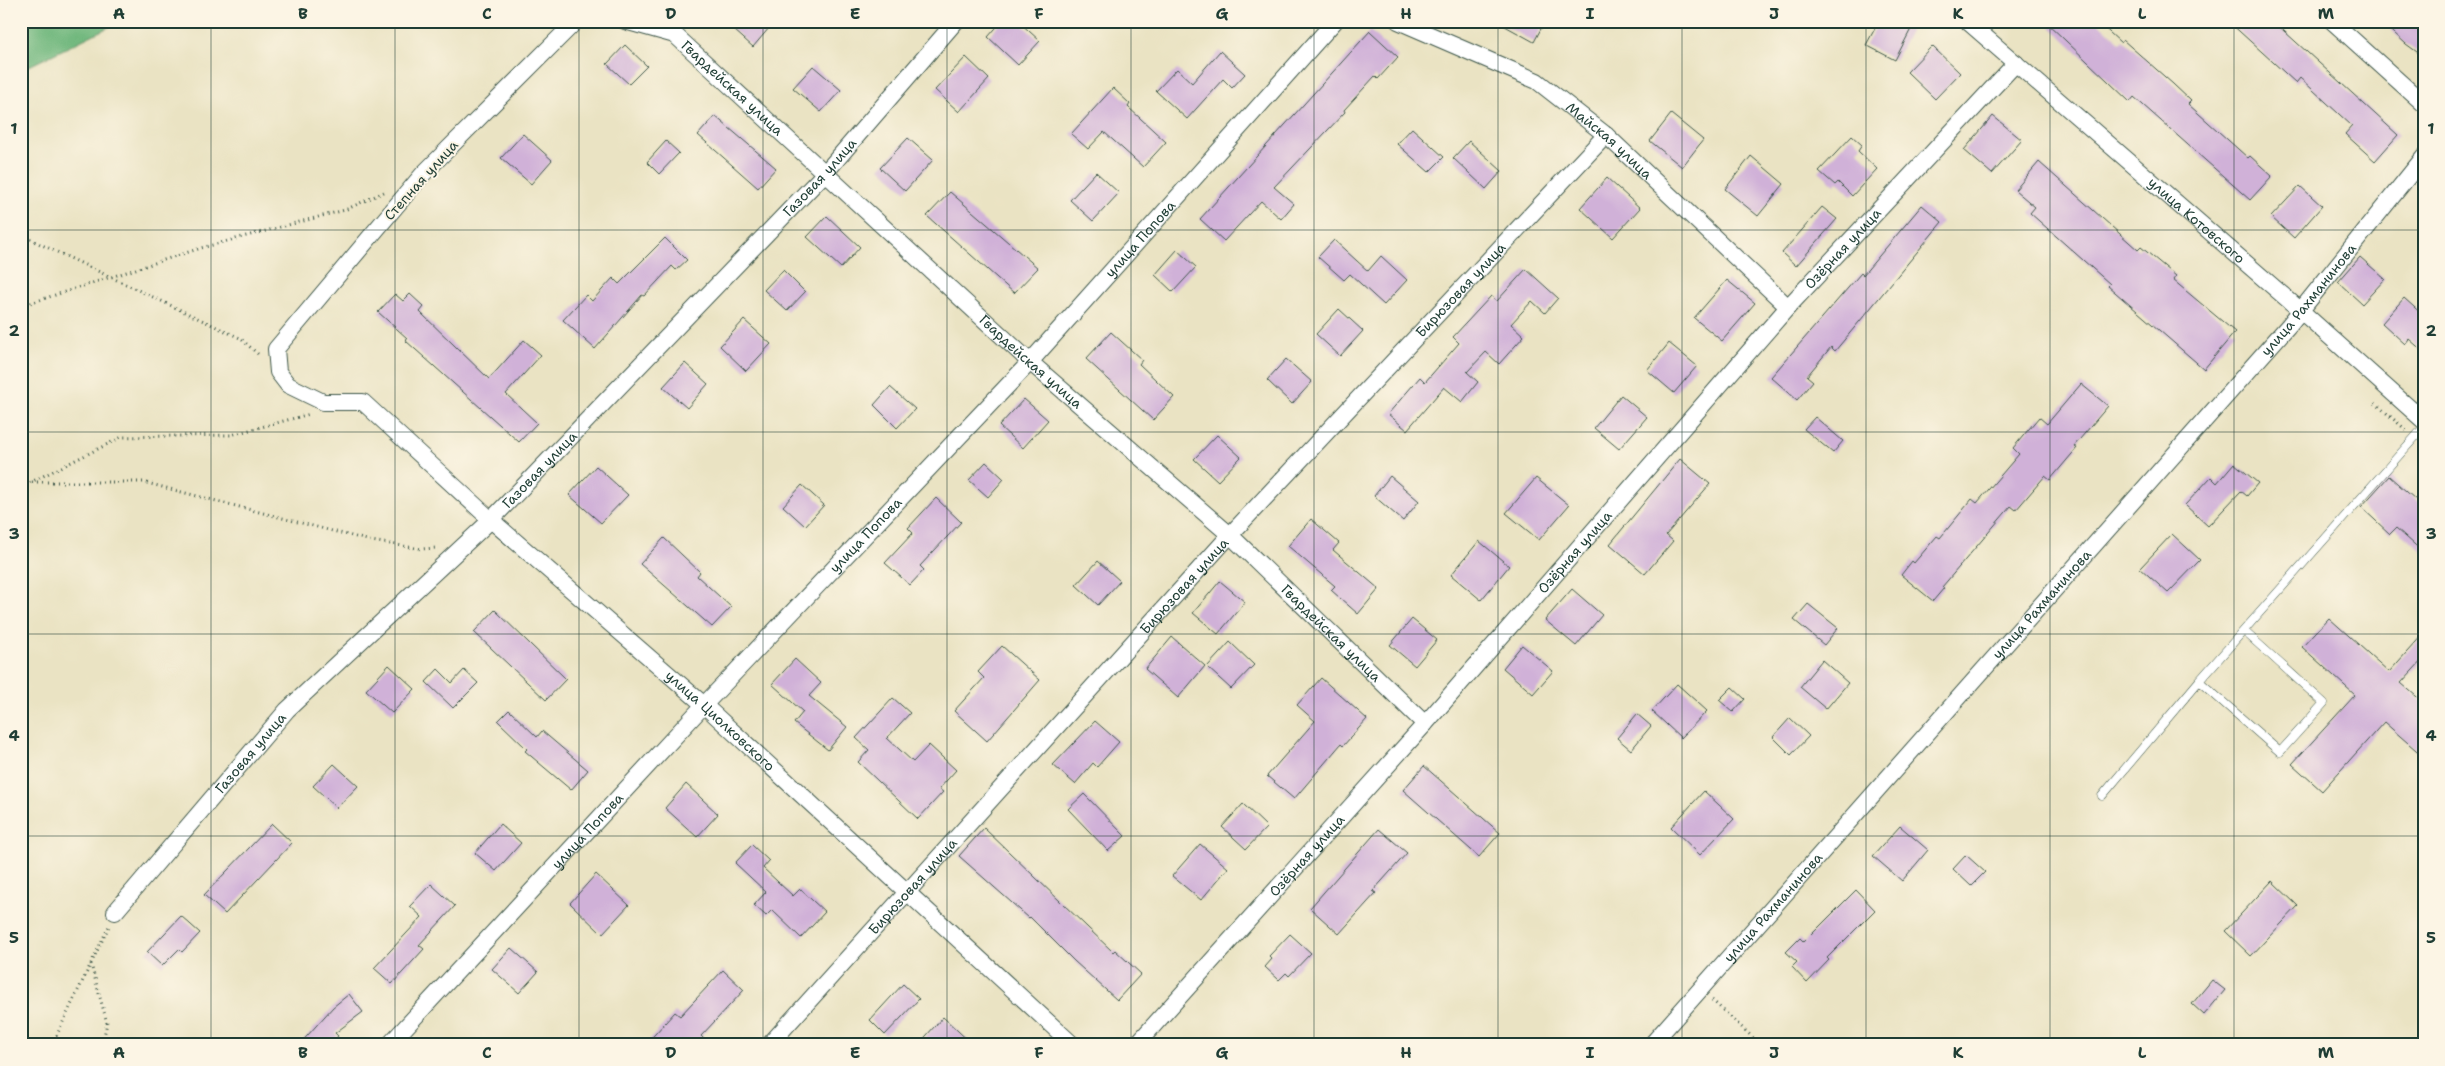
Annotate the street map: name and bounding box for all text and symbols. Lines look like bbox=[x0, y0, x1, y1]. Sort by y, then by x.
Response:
text: A bbox=[113, 3, 125, 24]
text: B bbox=[298, 3, 308, 24]
text: C bbox=[482, 3, 492, 24]
text: D bbox=[665, 3, 677, 24]
text: E bbox=[850, 3, 860, 24]
text: F bbox=[1034, 3, 1044, 24]
text: G bbox=[1216, 3, 1229, 24]
text: H bbox=[1400, 3, 1412, 24]
text: I bbox=[1586, 3, 1595, 24]
text: J bbox=[1769, 3, 1779, 24]
text: K bbox=[1953, 3, 1964, 24]
text: L bbox=[2138, 3, 2147, 24]
text: M bbox=[2318, 3, 2335, 24]
street label: Гвардейская улица bbox=[678, 36, 787, 140]
street label: Майская улица bbox=[1562, 98, 1656, 183]
text: 1 bbox=[10, 118, 18, 139]
text: 1 bbox=[2427, 118, 2435, 139]
street label: Газовая улица bbox=[779, 134, 860, 220]
street label: Степная улица bbox=[380, 136, 462, 224]
street label: улица Котовского bbox=[2144, 173, 2249, 267]
street label: улица Попова bbox=[1101, 196, 1180, 281]
street label: Озёрная улица bbox=[1801, 204, 1885, 293]
street label: Бирюзовая улица bbox=[1412, 238, 1510, 341]
street label: улица Рахманинова bbox=[2257, 239, 2360, 360]
street label: Гвардейская улица bbox=[975, 311, 1087, 413]
text: 2 bbox=[8, 320, 20, 341]
text: 2 bbox=[2425, 320, 2437, 341]
street label: Газовая улица bbox=[498, 427, 581, 512]
street label: улица Попова bbox=[825, 493, 906, 577]
street label: Озёрная улица bbox=[1534, 507, 1616, 597]
text: 3 bbox=[8, 523, 20, 544]
text: 3 bbox=[2425, 523, 2437, 544]
street label: Бирюзовая улица bbox=[1136, 534, 1232, 638]
street label: улица Рахманинова bbox=[1988, 545, 2095, 663]
street label: Гвардейская улица bbox=[1277, 581, 1385, 686]
street label: улица Циолковского bbox=[662, 666, 779, 775]
street label: Газовая улица bbox=[211, 709, 290, 797]
text: 4 bbox=[8, 725, 20, 746]
text: 4 bbox=[2425, 725, 2437, 746]
street label: улица Попова bbox=[548, 789, 627, 873]
street label: Озёрная улица bbox=[1265, 810, 1348, 900]
street label: Бирюзовая улица bbox=[864, 834, 961, 938]
street label: улица Рахманинова bbox=[1720, 849, 1827, 966]
text: 5 bbox=[9, 927, 19, 948]
text: 5 bbox=[2426, 927, 2436, 948]
text: A bbox=[113, 1042, 125, 1063]
text: B bbox=[298, 1042, 308, 1063]
text: C bbox=[482, 1042, 492, 1063]
text: D bbox=[665, 1042, 677, 1063]
text: E bbox=[850, 1042, 860, 1063]
text: F bbox=[1034, 1042, 1044, 1063]
text: G bbox=[1216, 1042, 1229, 1063]
text: H bbox=[1400, 1042, 1412, 1063]
text: I bbox=[1586, 1042, 1595, 1063]
text: J bbox=[1769, 1042, 1779, 1063]
text: K bbox=[1953, 1042, 1964, 1063]
text: L bbox=[2138, 1042, 2147, 1063]
text: M bbox=[2318, 1042, 2335, 1063]

